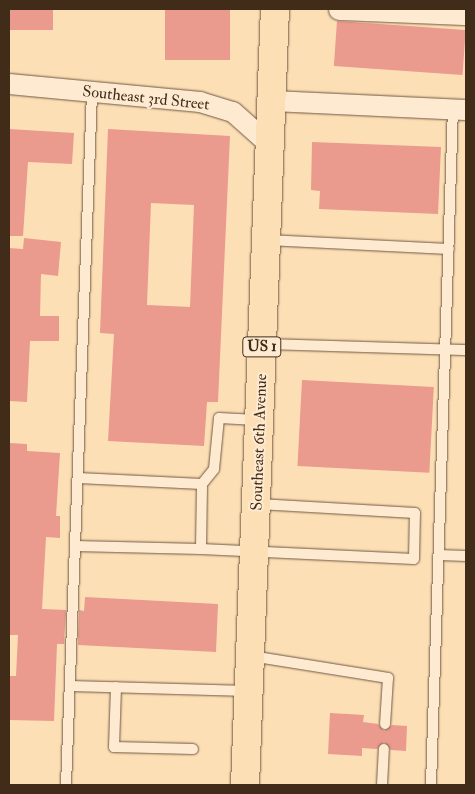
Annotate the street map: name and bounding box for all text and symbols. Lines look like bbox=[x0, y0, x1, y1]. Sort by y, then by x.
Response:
street label: Southeast 3rd Street bbox=[82, 82, 210, 114]
road number: US 1 bbox=[242, 334, 282, 360]
street label: Southeast 6th Avenue bbox=[247, 373, 271, 511]

